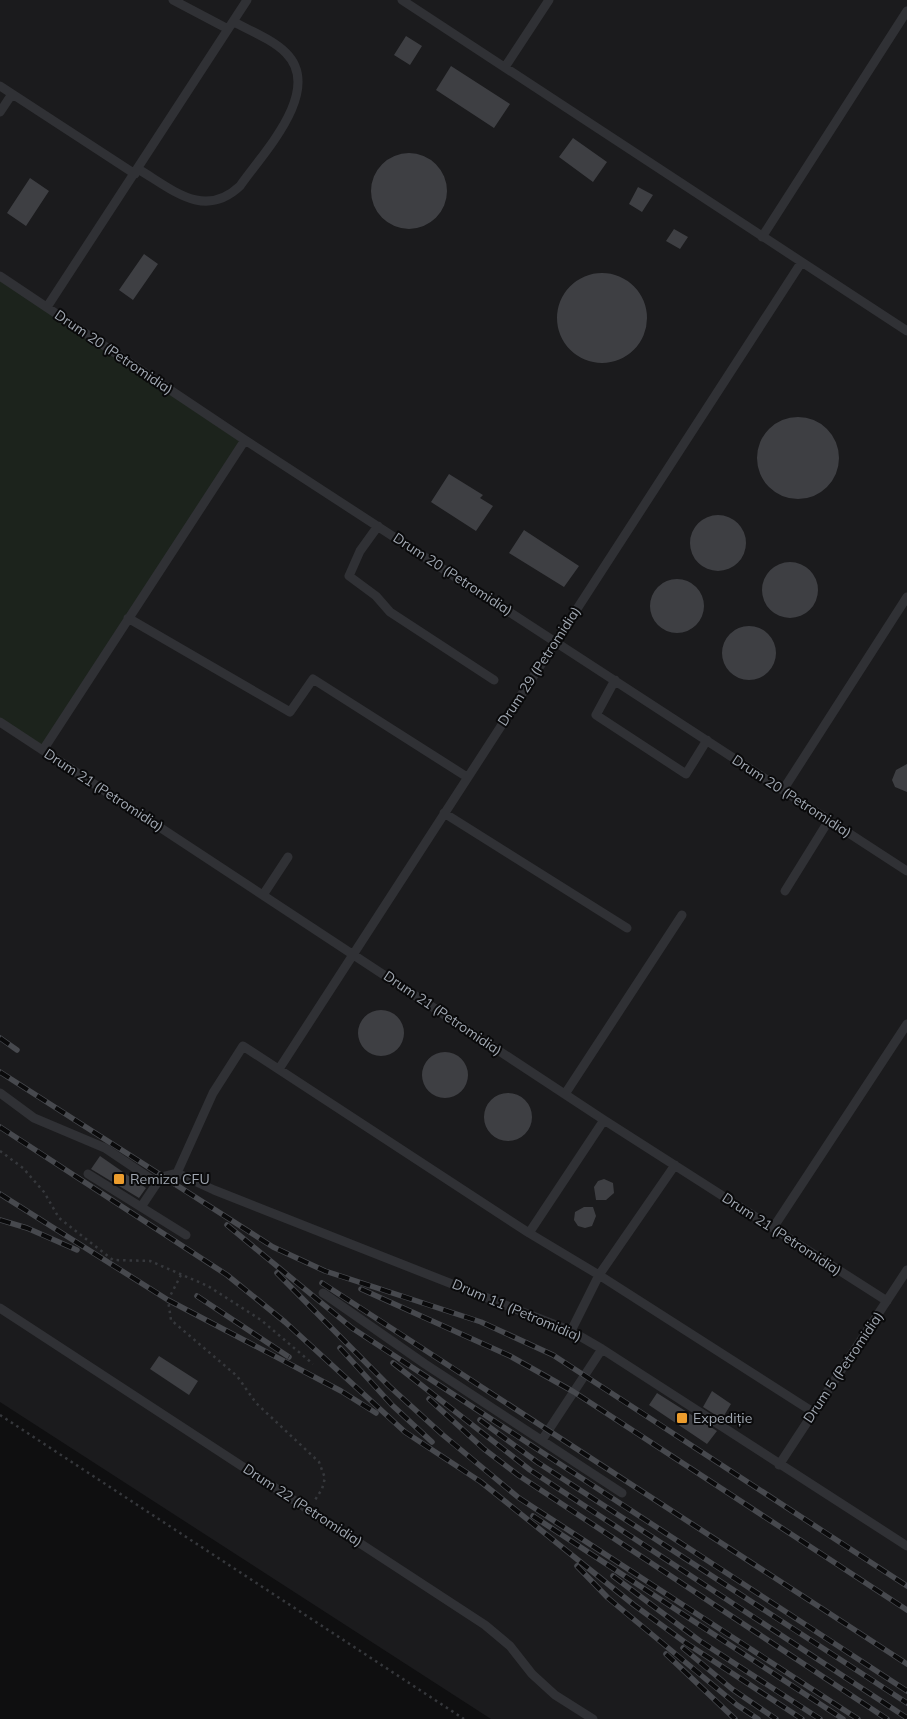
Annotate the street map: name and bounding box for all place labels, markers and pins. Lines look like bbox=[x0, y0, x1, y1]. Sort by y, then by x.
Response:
place label: Remiza CFU bbox=[130, 1170, 210, 1188]
marker: Remiza CFU bbox=[112, 1172, 126, 1186]
place label: Expediție bbox=[693, 1409, 752, 1427]
marker: Expediție bbox=[675, 1411, 689, 1425]

